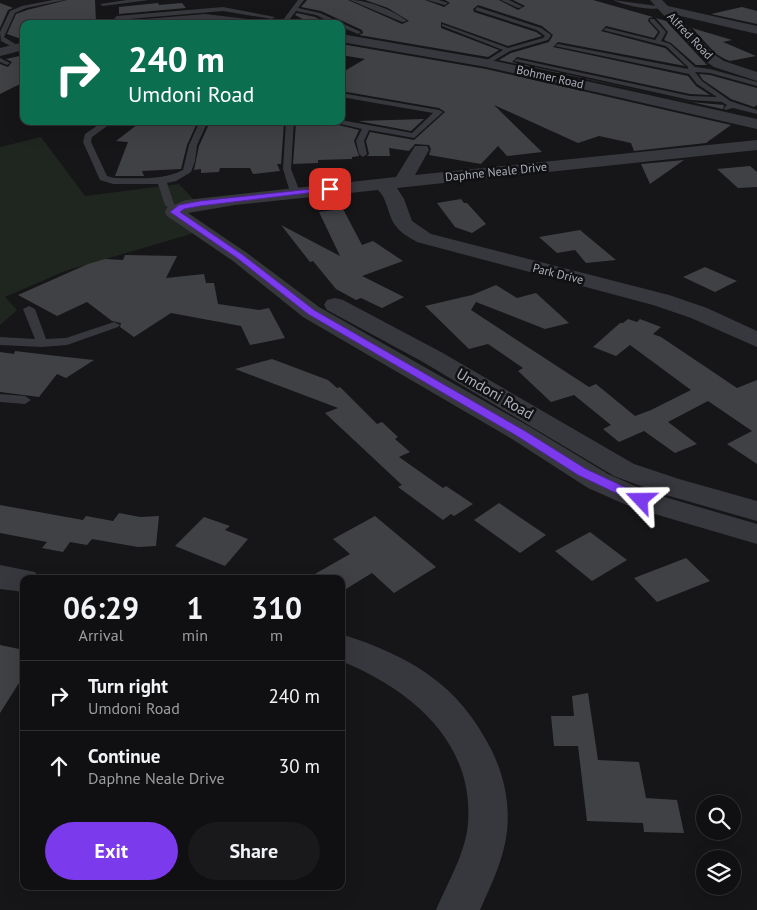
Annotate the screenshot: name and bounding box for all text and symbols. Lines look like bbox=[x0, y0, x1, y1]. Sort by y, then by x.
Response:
street label: Alfred Road bbox=[664, 9, 716, 62]
text: 240 m bbox=[128, 36, 225, 82]
icon: right bbox=[45, 40, 110, 105]
street label: Bohmer Road bbox=[515, 61, 585, 92]
text: Umdoni Road bbox=[128, 80, 254, 108]
street label: Daphne Neale Drive bbox=[444, 159, 548, 184]
pin bbox=[309, 168, 351, 210]
icon: arrive bbox=[316, 175, 344, 203]
street label: Park Drive bbox=[531, 260, 585, 287]
street label: Umdoni Road bbox=[453, 364, 537, 423]
position arrow bbox=[614, 473, 666, 525]
text: 06:29 bbox=[63, 588, 139, 627]
text: 1 bbox=[187, 588, 204, 627]
text: 310 bbox=[251, 588, 302, 627]
text: Arrival bbox=[79, 625, 123, 645]
text: min bbox=[182, 625, 208, 645]
text: m bbox=[270, 625, 283, 645]
text: Turn right bbox=[88, 674, 168, 698]
icon: right bbox=[45, 682, 73, 710]
text: 240 m bbox=[268, 684, 320, 708]
text: Umdoni Road bbox=[88, 698, 180, 718]
text: Continue bbox=[88, 744, 160, 768]
icon: ahead bbox=[45, 752, 73, 780]
text: 30 m bbox=[279, 754, 320, 778]
text: Daphne Neale Drive bbox=[88, 768, 225, 788]
map controls bbox=[696, 795, 741, 895]
button: search bbox=[696, 795, 741, 840]
button: Exit bbox=[45, 822, 178, 880]
button: Share bbox=[188, 822, 320, 880]
button: layers bbox=[696, 850, 741, 895]

